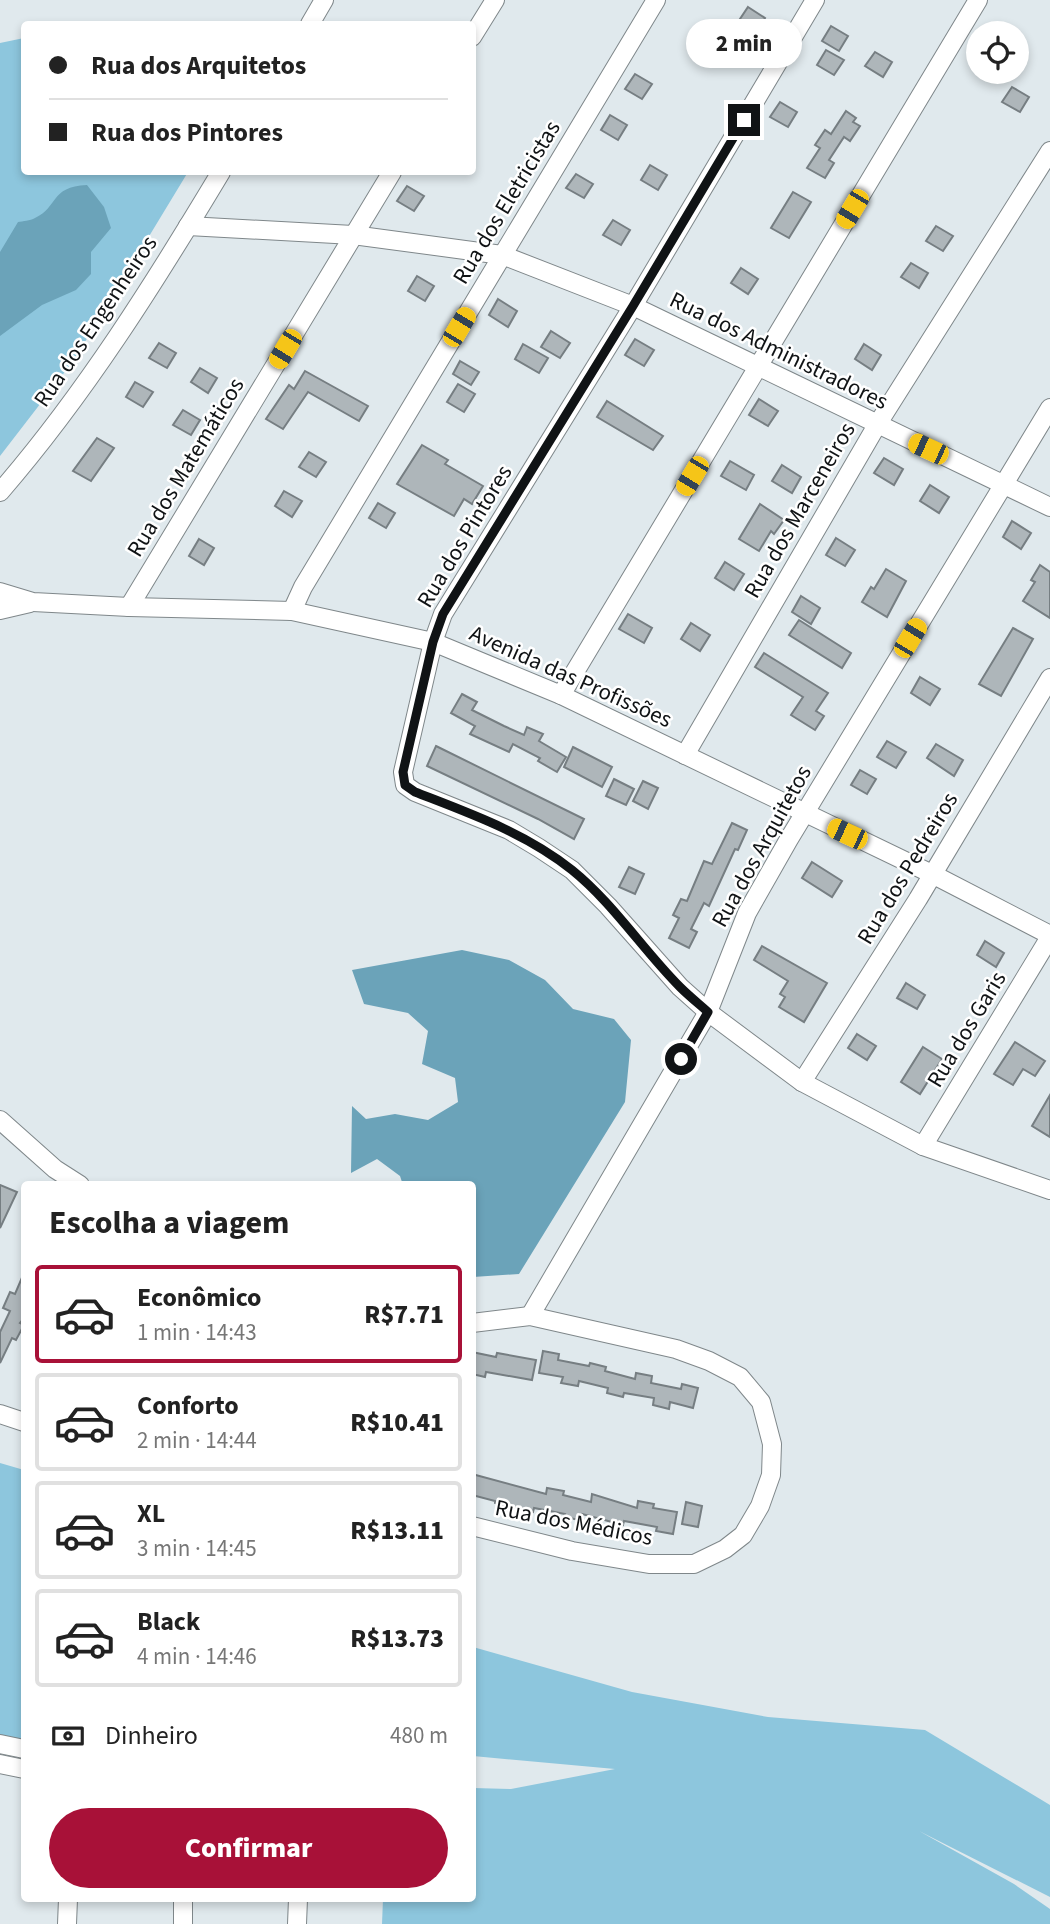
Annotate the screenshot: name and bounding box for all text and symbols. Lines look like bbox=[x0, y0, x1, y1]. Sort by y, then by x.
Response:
callout: 2 min bbox=[686, 18, 802, 68]
map controls bbox=[966, 21, 1029, 84]
button: locate bbox=[966, 21, 1029, 84]
text: 2 min bbox=[716, 27, 772, 60]
text: Rua dos Arquitetos bbox=[91, 47, 306, 84]
route end bbox=[728, 104, 760, 136]
text: Rua dos Pintores bbox=[91, 114, 283, 151]
street label: Rua dos Eletricistas bbox=[444, 114, 568, 290]
car bbox=[833, 186, 872, 232]
street label: Rua dos Engenheiros bbox=[26, 229, 165, 414]
street label: Rua dos Administradores bbox=[664, 283, 894, 418]
car bbox=[440, 304, 479, 350]
car bbox=[266, 326, 305, 372]
street label: Rua dos Matemáticos bbox=[119, 371, 252, 563]
street label: Rua dos Marceneiros bbox=[736, 416, 863, 604]
car bbox=[905, 431, 952, 467]
car bbox=[673, 453, 712, 499]
street label: Rua dos Pintores bbox=[409, 459, 520, 614]
car bbox=[891, 615, 930, 661]
street label: Avenida das Profissões bbox=[464, 617, 677, 736]
street label: Rua dos Arquitetos bbox=[703, 759, 820, 933]
street label: Rua dos Pedreiros bbox=[849, 786, 966, 951]
car bbox=[824, 816, 871, 852]
street label: Rua dos Garis bbox=[919, 965, 1014, 1094]
route start bbox=[665, 1043, 697, 1075]
text: Escolha a viagem bbox=[49, 1200, 289, 1246]
text: Econômico bbox=[137, 1279, 262, 1316]
icon: car bbox=[53, 1283, 116, 1346]
text: R$7.71 bbox=[364, 1296, 444, 1333]
text: 1 min · 14:43 bbox=[137, 1316, 257, 1349]
text: Conforto bbox=[137, 1387, 239, 1424]
icon: car bbox=[53, 1391, 116, 1454]
text: R$10.41 bbox=[350, 1404, 444, 1441]
text: 2 min · 14:44 bbox=[137, 1424, 257, 1457]
street label: Rua dos Médicos bbox=[492, 1491, 655, 1554]
text: XL bbox=[137, 1495, 165, 1532]
icon: car bbox=[53, 1499, 116, 1562]
text: R$13.11 bbox=[350, 1512, 444, 1549]
text: 3 min · 14:45 bbox=[137, 1532, 257, 1565]
text: Black bbox=[137, 1603, 200, 1640]
icon: car bbox=[53, 1607, 116, 1670]
text: R$13.73 bbox=[350, 1620, 444, 1657]
text: 4 min · 14:46 bbox=[137, 1640, 257, 1673]
icon: cash bbox=[49, 1717, 87, 1755]
text: Dinheiro bbox=[105, 1717, 198, 1754]
text: 480 m bbox=[390, 1719, 448, 1752]
button: Confirmar bbox=[49, 1808, 448, 1888]

